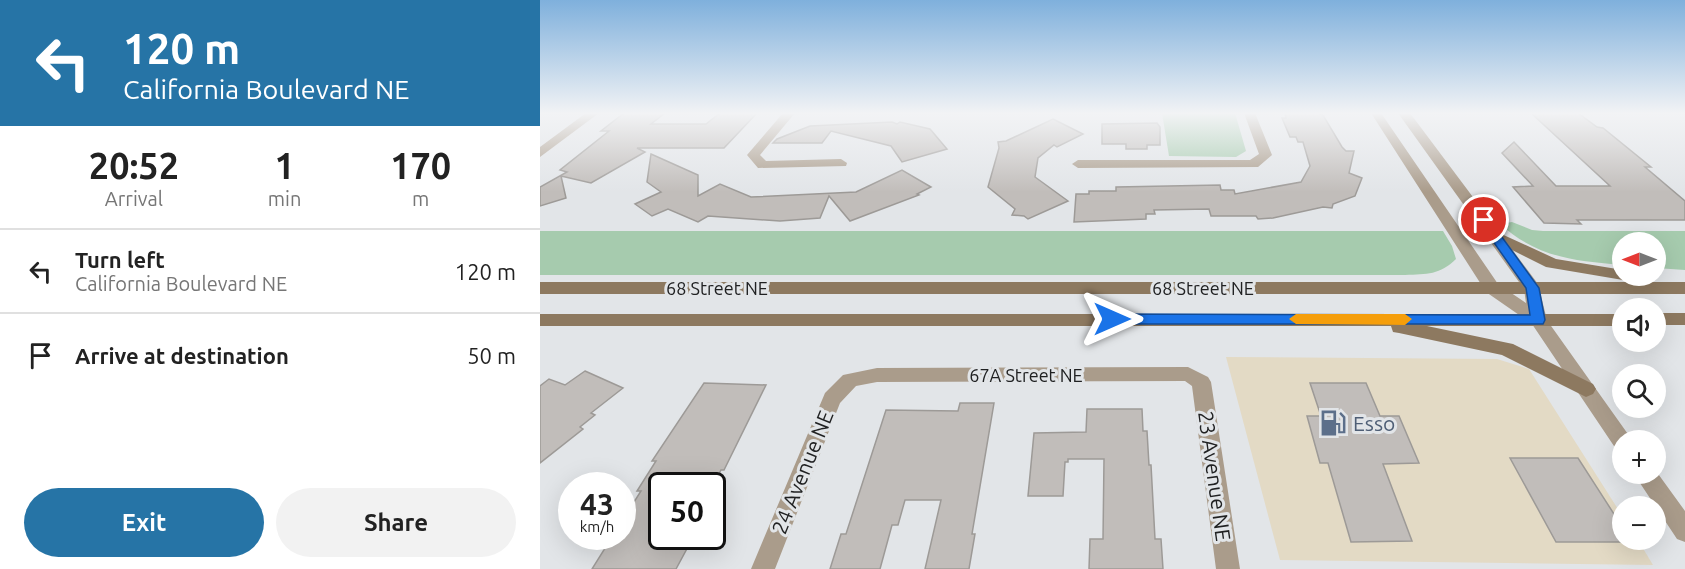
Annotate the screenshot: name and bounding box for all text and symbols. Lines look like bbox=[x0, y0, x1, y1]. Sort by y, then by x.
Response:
icon: left bbox=[24, 24, 102, 102]
text: 120 m bbox=[123, 25, 240, 72]
text: California Boulevard NE bbox=[123, 74, 409, 104]
text: 20:52 bbox=[89, 145, 179, 186]
text: 1 bbox=[274, 145, 295, 186]
text: 170 bbox=[390, 145, 451, 186]
text: Arrival bbox=[105, 187, 163, 210]
text: min bbox=[268, 187, 301, 210]
text: m bbox=[412, 187, 429, 210]
pin bbox=[1458, 194, 1509, 245]
icon: arrive bbox=[1467, 203, 1500, 236]
north arrow bbox=[1612, 232, 1666, 286]
map controls bbox=[1612, 232, 1666, 550]
text: Turn left bbox=[75, 247, 165, 272]
icon: left bbox=[24, 255, 57, 288]
text: 120 m bbox=[455, 259, 516, 284]
text: California Boulevard NE bbox=[75, 272, 287, 295]
street label: 68 Street NE bbox=[666, 278, 768, 298]
street label: 68 Street NE bbox=[1152, 278, 1254, 298]
position arrow bbox=[1080, 287, 1144, 351]
button: sound bbox=[1612, 298, 1666, 352]
icon: arrive bbox=[24, 339, 57, 372]
text: Arrive at destination bbox=[75, 343, 289, 368]
text: 50 m bbox=[467, 343, 516, 368]
button: search bbox=[1612, 364, 1666, 418]
street label: 67A Street NE bbox=[969, 365, 1083, 385]
street label: 24 Avenue NE bbox=[766, 407, 838, 537]
fuel station icon: Esso bbox=[1318, 408, 1348, 438]
street label: 23 Avenue NE bbox=[1194, 410, 1236, 542]
place label: Esso bbox=[1353, 411, 1395, 435]
button: + bbox=[1612, 430, 1666, 484]
speed limit sign: 50 bbox=[648, 472, 726, 550]
text: 43 bbox=[580, 487, 614, 521]
button: Exit bbox=[24, 488, 264, 557]
button: Share bbox=[276, 488, 516, 557]
button: − bbox=[1612, 496, 1666, 550]
text: km/h bbox=[580, 518, 614, 535]

